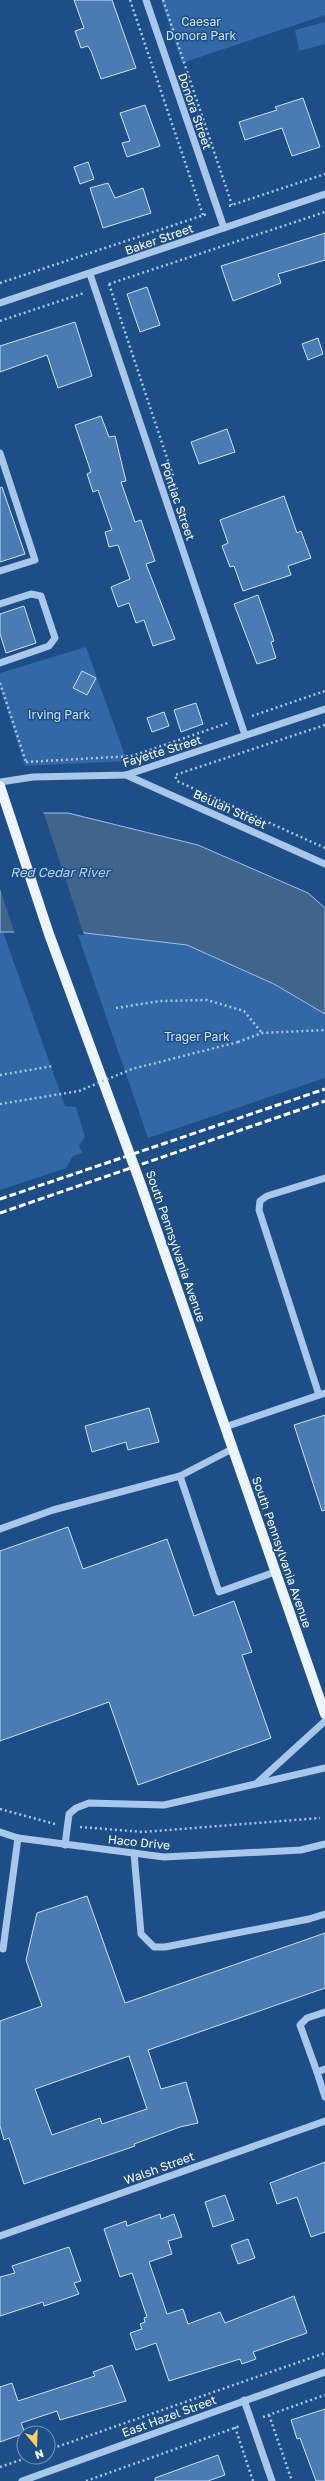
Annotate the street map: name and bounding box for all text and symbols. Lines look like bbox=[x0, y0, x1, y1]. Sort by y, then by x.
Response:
park label: Caesar Donora Park bbox=[166, 14, 236, 43]
street label: Donora Street bbox=[175, 71, 215, 151]
street label: Baker Street bbox=[123, 220, 195, 258]
street label: Pontiac Street bbox=[158, 460, 199, 542]
park label: Irving Park bbox=[28, 707, 90, 722]
street label: Fayette Street bbox=[121, 732, 204, 770]
street label: Beulah Street bbox=[191, 786, 269, 832]
water label: Red Cedar River bbox=[10, 864, 112, 880]
park label: Trager Park bbox=[164, 1029, 230, 1044]
street label: South Pennsylvania Avenue bbox=[143, 1168, 209, 1324]
street label: South Pennsylvania Avenue bbox=[249, 1474, 315, 1630]
street label: Haco Drive bbox=[107, 1831, 171, 1853]
street label: Walsh Street bbox=[122, 2148, 196, 2188]
street label: East Hazel Street bbox=[120, 2392, 218, 2440]
north arrow bbox=[16, 2425, 56, 2465]
text: N bbox=[33, 2447, 45, 2462]

